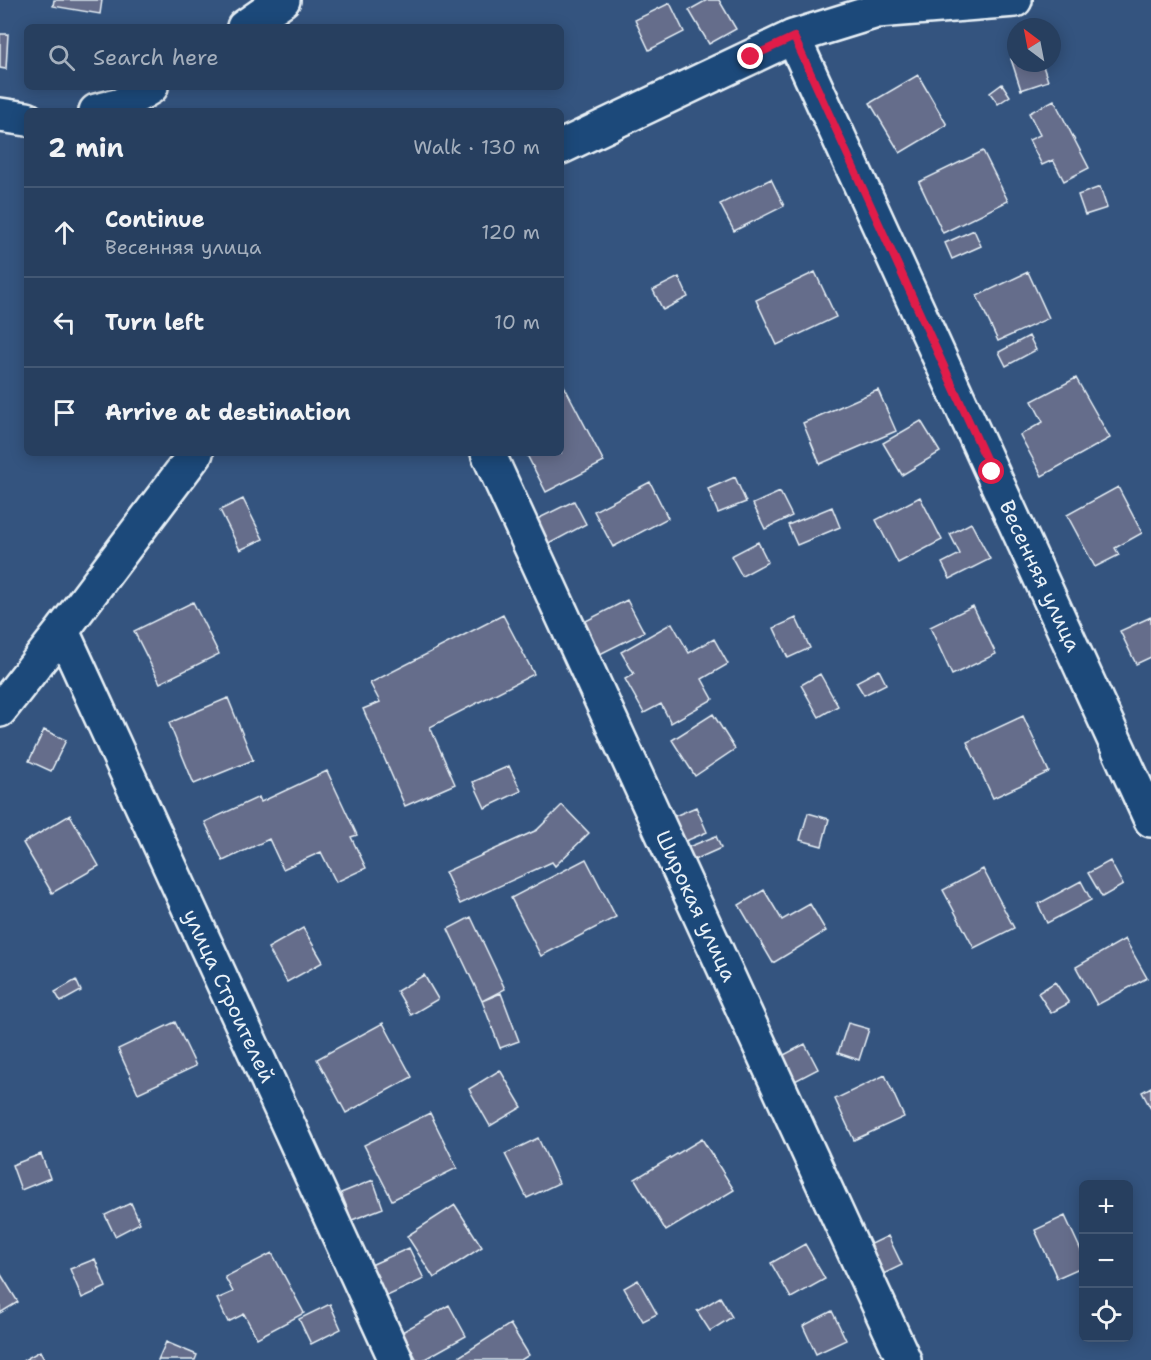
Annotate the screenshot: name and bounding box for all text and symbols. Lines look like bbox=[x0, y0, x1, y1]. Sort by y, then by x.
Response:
north arrow bbox=[1007, 18, 1061, 72]
search box bbox=[24, 24, 564, 90]
icon: search bbox=[45, 41, 78, 74]
text: Search here bbox=[93, 43, 219, 72]
route end bbox=[737, 43, 763, 69]
text: 2 min bbox=[48, 130, 124, 165]
text: Walk · 130 m bbox=[413, 134, 540, 160]
text: Continue bbox=[105, 205, 205, 234]
icon: ahead bbox=[48, 216, 81, 249]
text: 120 m bbox=[481, 219, 540, 245]
text: Весенняя улица bbox=[105, 234, 261, 260]
icon: left bbox=[48, 306, 81, 339]
text: Turn left bbox=[105, 308, 204, 337]
text: 10 m bbox=[494, 309, 540, 335]
icon: arrive bbox=[48, 396, 81, 429]
text: Arrive at destination bbox=[105, 398, 351, 427]
route start bbox=[978, 458, 1004, 484]
street label: Весенняя улица bbox=[993, 496, 1087, 656]
street label: Широкая улица bbox=[649, 826, 743, 986]
street label: улица Строителей bbox=[176, 905, 282, 1088]
map controls bbox=[1079, 1180, 1133, 1342]
button: + bbox=[1079, 1180, 1133, 1234]
button: − bbox=[1079, 1234, 1133, 1288]
button: locate bbox=[1079, 1288, 1133, 1342]

